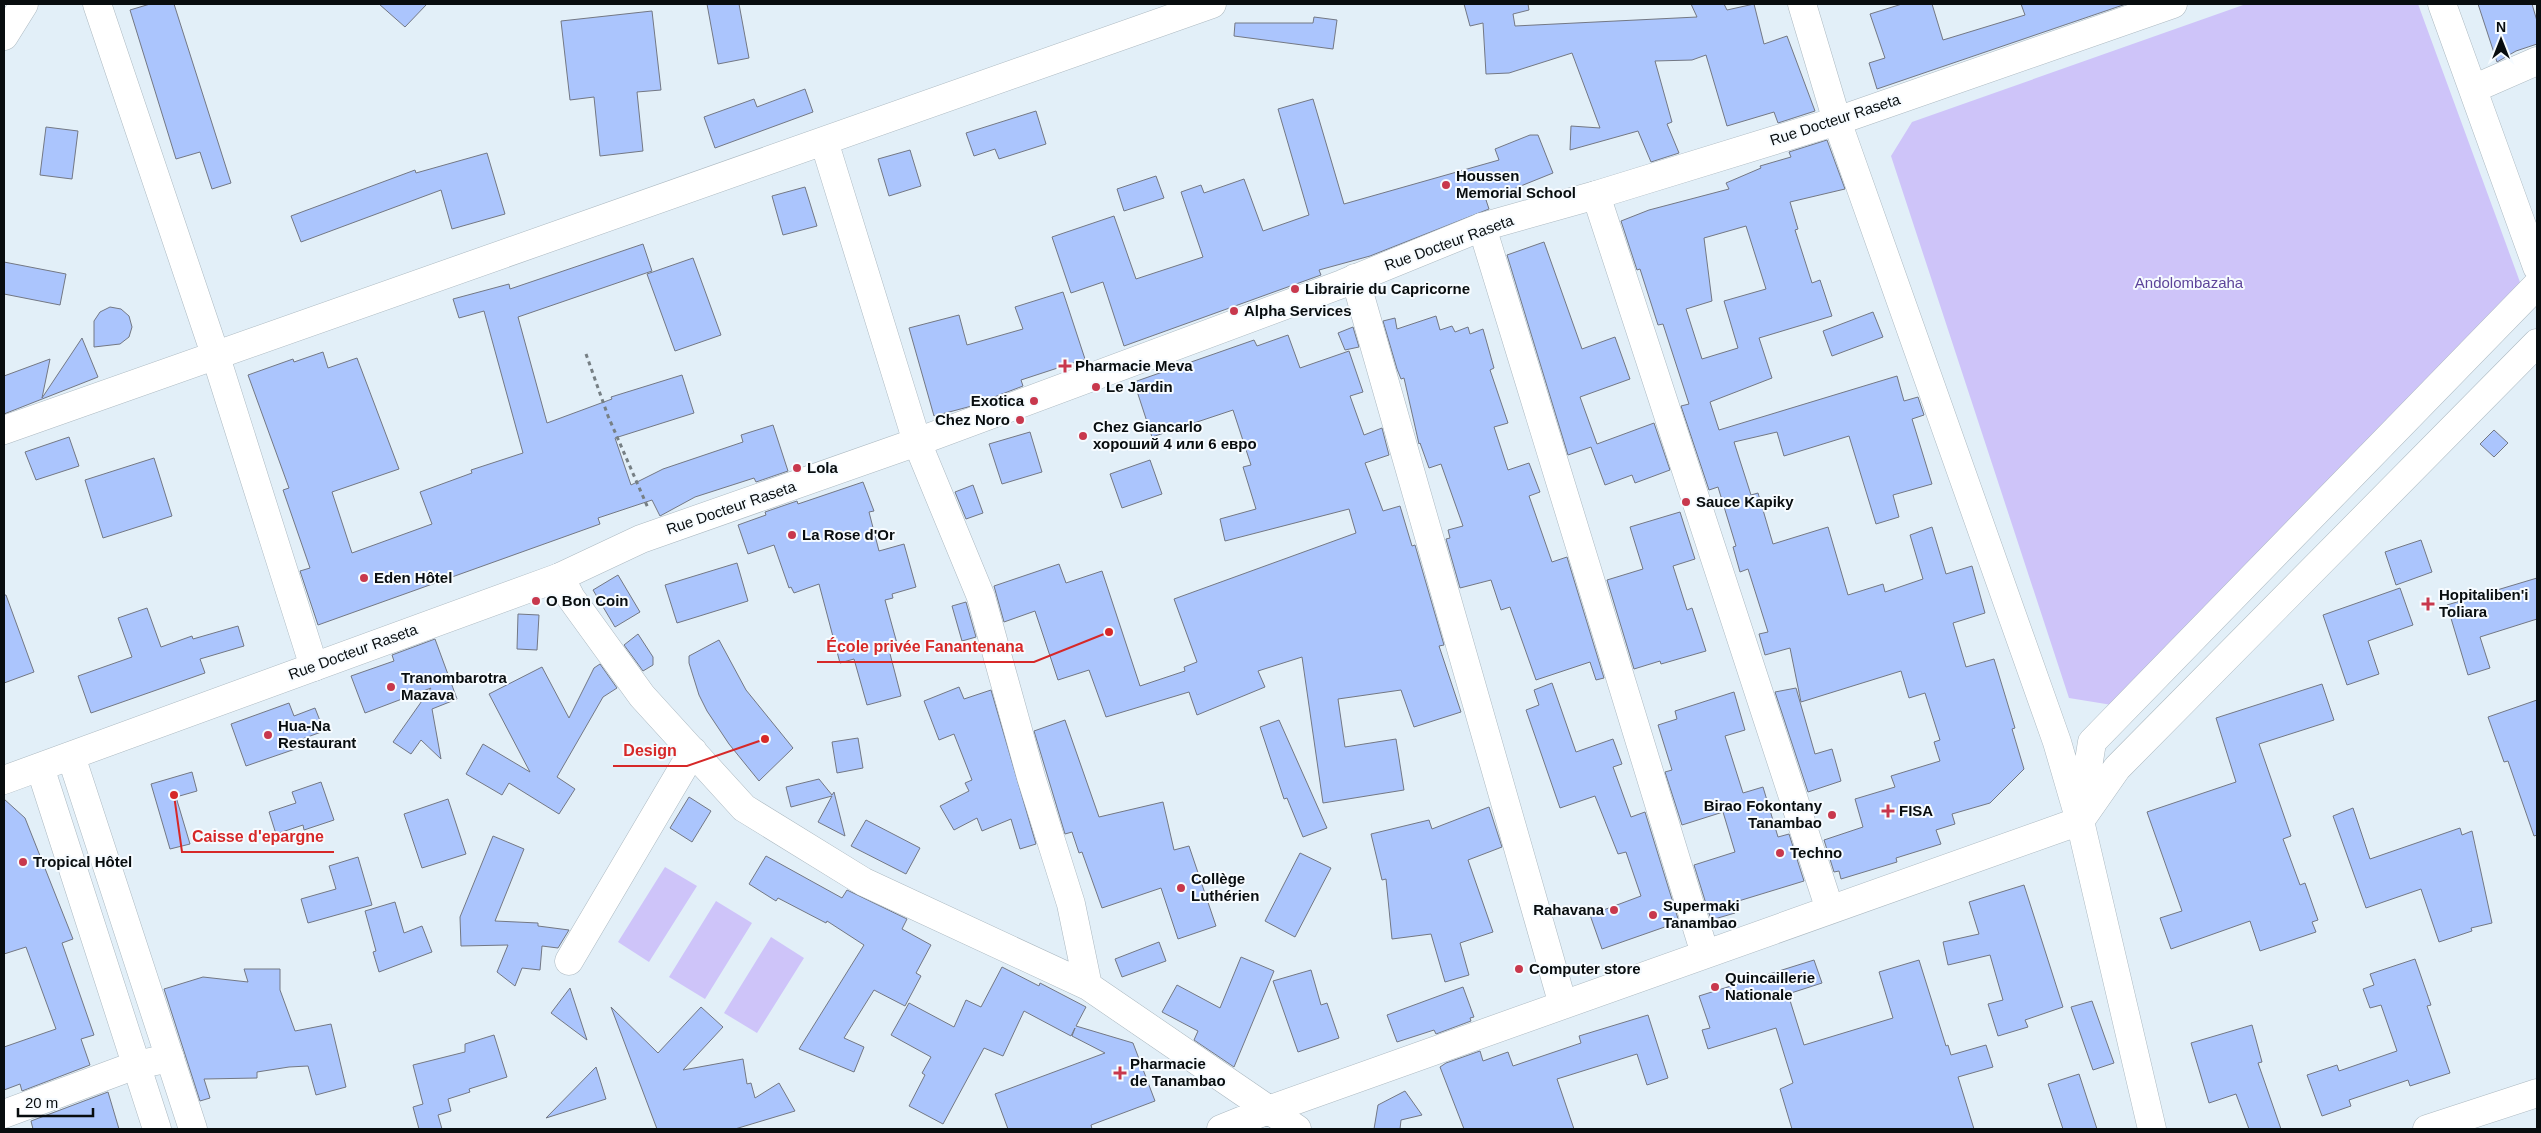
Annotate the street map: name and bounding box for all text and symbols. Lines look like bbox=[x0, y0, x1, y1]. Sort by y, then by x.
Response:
north arrow bbox=[2476, 15, 2526, 65]
text: N bbox=[2496, 19, 2506, 35]
street label: Rue Docteur Raseta bbox=[1768, 90, 1903, 149]
place label: Houssen Memorial School bbox=[1456, 167, 1576, 201]
marker: Houssen Memorial School bbox=[1440, 179, 1452, 191]
street label: Rue Docteur Raseta bbox=[1382, 211, 1516, 274]
park label: Andolombazaha bbox=[2135, 274, 2244, 291]
place label: Librairie du Capricorne bbox=[1305, 280, 1470, 297]
marker: Librairie du Capricorne bbox=[1289, 283, 1301, 295]
place label: Alpha Services bbox=[1244, 302, 1352, 319]
marker: Alpha Services bbox=[1228, 305, 1240, 317]
place label: Pharmacie Meva bbox=[1075, 357, 1193, 374]
marker: Pharmacie Meva bbox=[1059, 360, 1071, 372]
place label: Le Jardin bbox=[1106, 378, 1173, 395]
marker: Le Jardin bbox=[1090, 381, 1102, 393]
place label: Exotica bbox=[971, 392, 1025, 409]
marker: Exotica bbox=[1028, 395, 1040, 407]
place label: Chez Noro bbox=[935, 411, 1010, 428]
marker: Chez Noro bbox=[1014, 414, 1026, 426]
place label: Chez Giancarlo хороший 4 или 6 евро bbox=[1093, 418, 1257, 452]
marker: Chez Giancarlo хороший 4 или 6 евро bbox=[1077, 430, 1089, 442]
place label: Lola bbox=[807, 459, 838, 476]
marker: Lola bbox=[791, 462, 803, 474]
street label: Rue Docteur Raseta bbox=[664, 477, 798, 538]
place label: Sauce Kapiky bbox=[1696, 493, 1794, 510]
marker: Sauce Kapiky bbox=[1680, 496, 1692, 508]
place label: La Rose d'Or bbox=[802, 526, 895, 543]
marker: La Rose d'Or bbox=[786, 529, 798, 541]
place label: Eden Hôtel bbox=[374, 569, 452, 586]
marker: Eden Hôtel bbox=[358, 572, 370, 584]
place label: Hopitaliben'i Toliara bbox=[2439, 586, 2528, 620]
place label: O Bon Coin bbox=[546, 592, 629, 609]
marker: O Bon Coin bbox=[530, 595, 542, 607]
marker: Hopitaliben'i Toliara bbox=[2421, 597, 2435, 611]
street label: Rue Docteur Raseta bbox=[286, 620, 420, 683]
callout: École privée Fanantenana bbox=[817, 631, 1034, 662]
text: École privée Fanantenana bbox=[826, 637, 1024, 655]
place label: Tranombarotra Mazava bbox=[401, 669, 508, 703]
marker: Tranombarotra Mazava bbox=[385, 681, 397, 693]
place label: Hua-Na Restaurant bbox=[278, 717, 356, 751]
marker: Hua-Na Restaurant bbox=[262, 729, 274, 741]
callout: Design bbox=[613, 735, 687, 766]
text: Design bbox=[623, 742, 677, 759]
place label: Birao Fokontany Tanambao bbox=[1704, 797, 1823, 831]
place label: FISA bbox=[1899, 802, 1933, 819]
marker: FISA bbox=[1881, 804, 1895, 818]
marker: Birao Fokontany Tanambao bbox=[1826, 809, 1838, 821]
callout: Caisse d'epargne bbox=[182, 821, 334, 852]
text: Caisse d'epargne bbox=[192, 828, 324, 845]
place label: Techno bbox=[1790, 844, 1842, 861]
marker: Techno bbox=[1774, 847, 1786, 859]
place label: Tropical Hôtel bbox=[33, 853, 132, 870]
marker: Tropical Hôtel bbox=[17, 856, 29, 868]
place label: Collège Luthérien bbox=[1191, 870, 1259, 904]
marker: Collège Luthérien bbox=[1175, 882, 1187, 894]
place label: Supermaki Tanambao bbox=[1663, 897, 1740, 931]
place label: Rahavana bbox=[1533, 901, 1605, 918]
marker: Rahavana bbox=[1608, 904, 1620, 916]
marker: Supermaki Tanambao bbox=[1647, 909, 1659, 921]
place label: Computer store bbox=[1529, 960, 1641, 977]
marker: Computer store bbox=[1513, 963, 1525, 975]
place label: Quincaillerie Nationale bbox=[1725, 969, 1815, 1003]
marker: Quincaillerie Nationale bbox=[1709, 981, 1721, 993]
place label: Pharmacie de Tanambao bbox=[1130, 1055, 1226, 1089]
marker: Pharmacie de Tanambao bbox=[1114, 1067, 1126, 1079]
scale bar bbox=[18, 1086, 92, 1118]
text: 20 m bbox=[25, 1094, 58, 1111]

